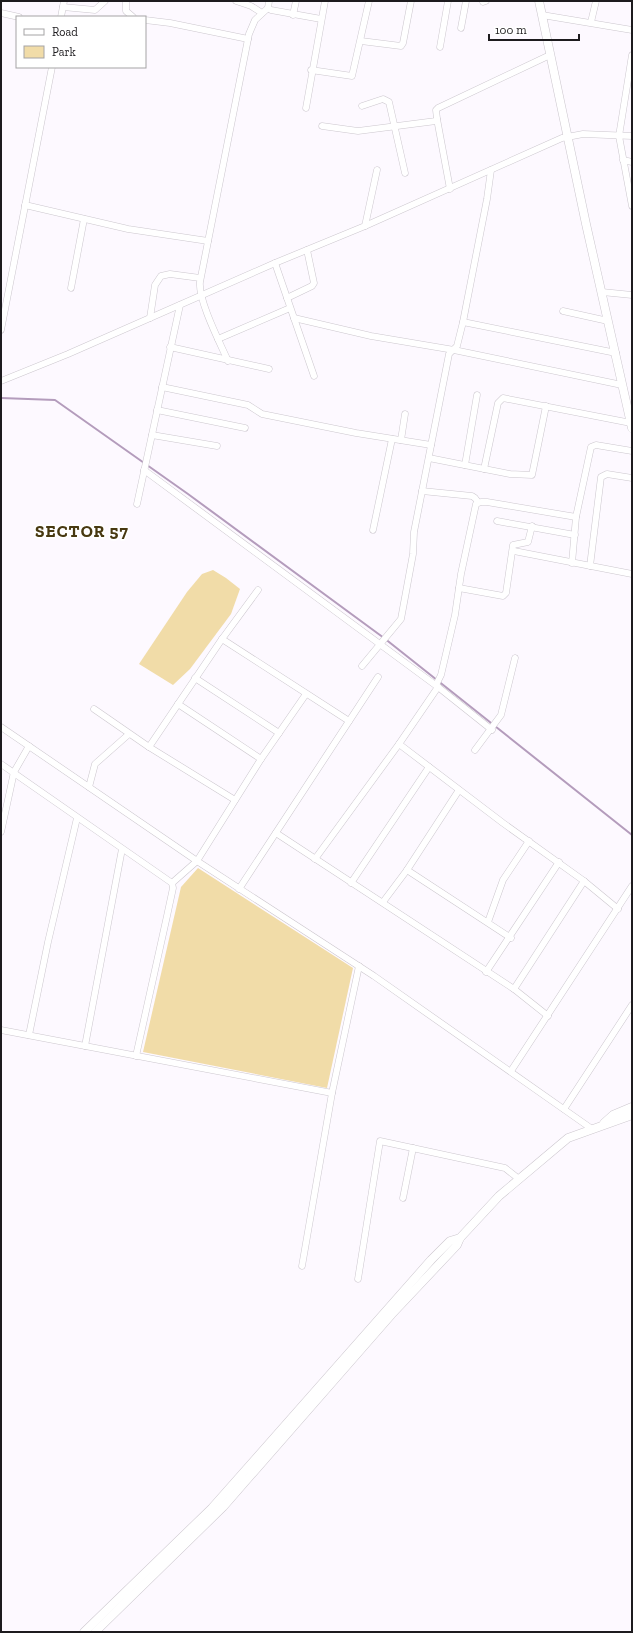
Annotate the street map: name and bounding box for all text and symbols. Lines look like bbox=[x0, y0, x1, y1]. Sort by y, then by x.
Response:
legend bbox=[16, 16, 146, 68]
scale bar bbox=[489, 16, 579, 42]
text: 100 m bbox=[495, 23, 527, 37]
text: Road bbox=[52, 25, 78, 39]
text: Park bbox=[52, 45, 77, 59]
district label: SECTOR 57 bbox=[35, 521, 129, 541]

